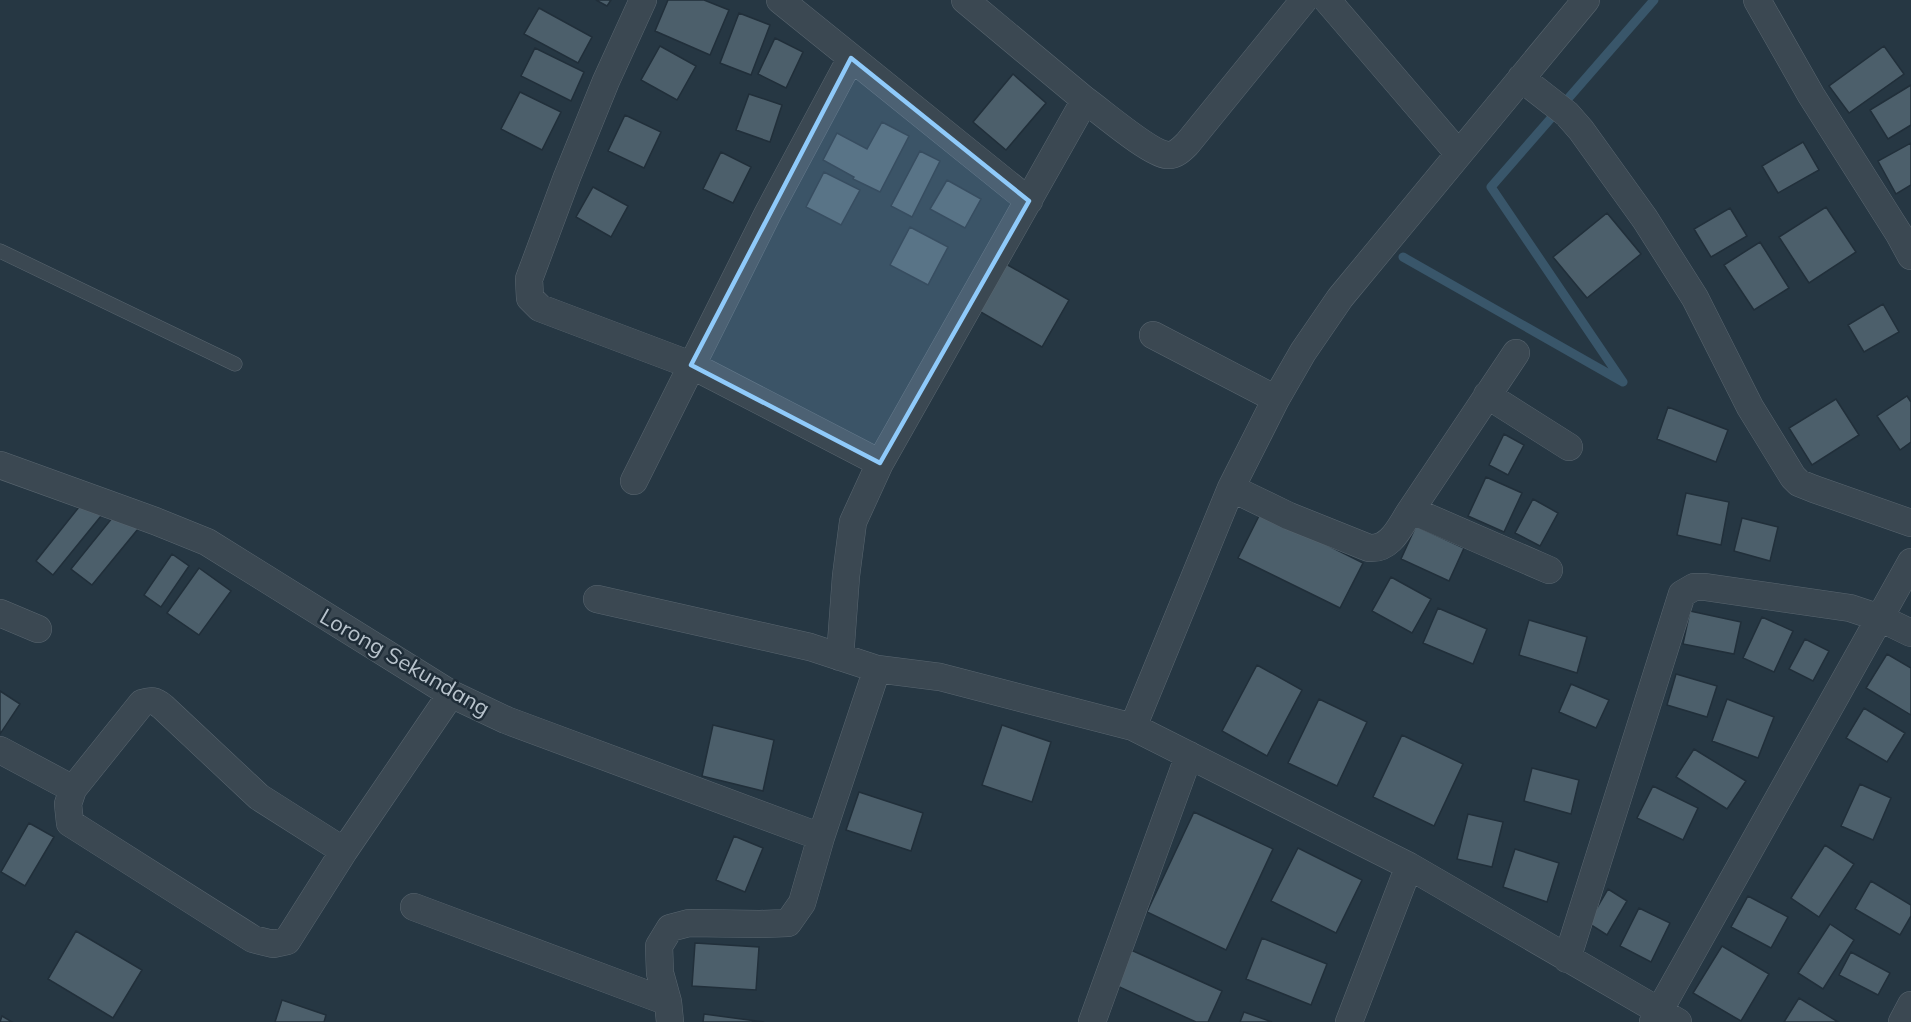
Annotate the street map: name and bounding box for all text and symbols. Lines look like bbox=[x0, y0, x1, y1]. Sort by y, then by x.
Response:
street label: Lorong Sekundang bbox=[315, 602, 495, 722]

